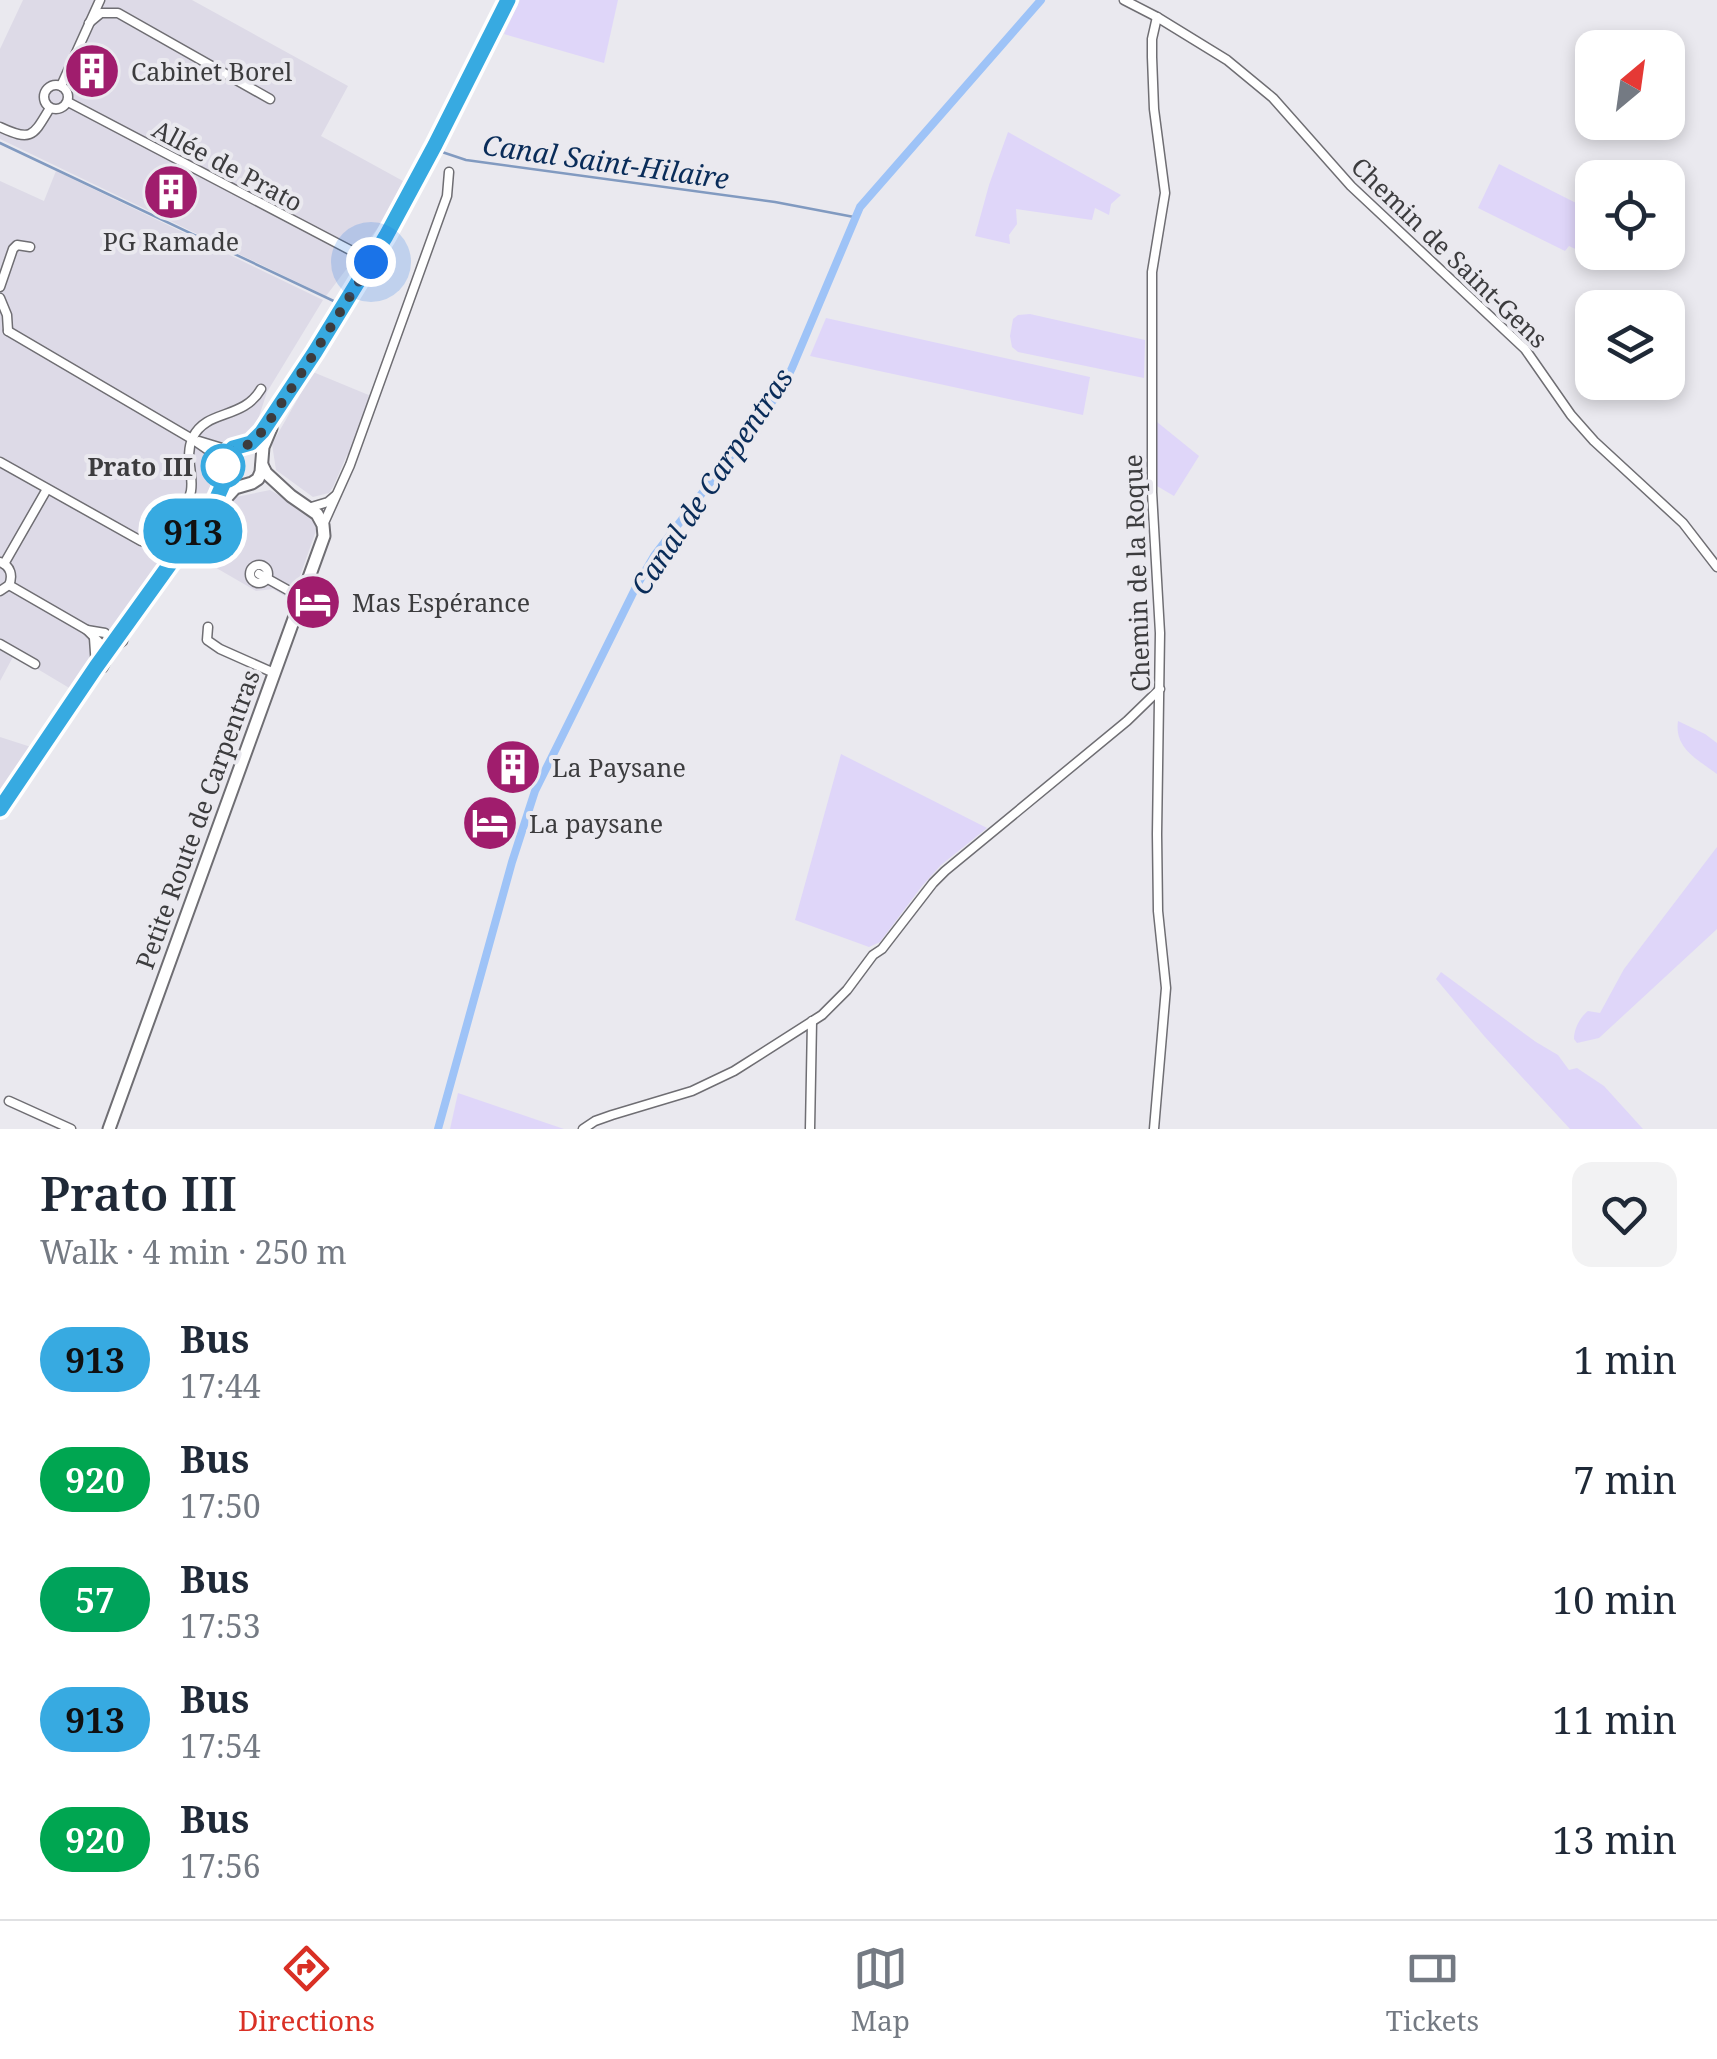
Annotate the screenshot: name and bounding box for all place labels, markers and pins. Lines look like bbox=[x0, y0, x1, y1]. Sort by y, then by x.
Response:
building icon: Cabinet Borel bbox=[62, 41, 122, 101]
place label: Cabinet Borel bbox=[131, 54, 293, 88]
building icon: PG Ramade bbox=[141, 162, 201, 222]
place label: PG Ramade bbox=[103, 224, 239, 258]
marker: Prato III bbox=[202, 445, 244, 487]
place label: Prato III bbox=[87, 449, 193, 483]
hotel icon: Mas Espérance bbox=[283, 572, 343, 632]
place label: Mas Espérance bbox=[352, 585, 530, 619]
building icon: La Paysane bbox=[483, 737, 543, 797]
place label: La Paysane bbox=[552, 750, 686, 784]
hotel icon: La paysane bbox=[460, 793, 520, 853]
place label: La paysane bbox=[529, 806, 663, 840]

